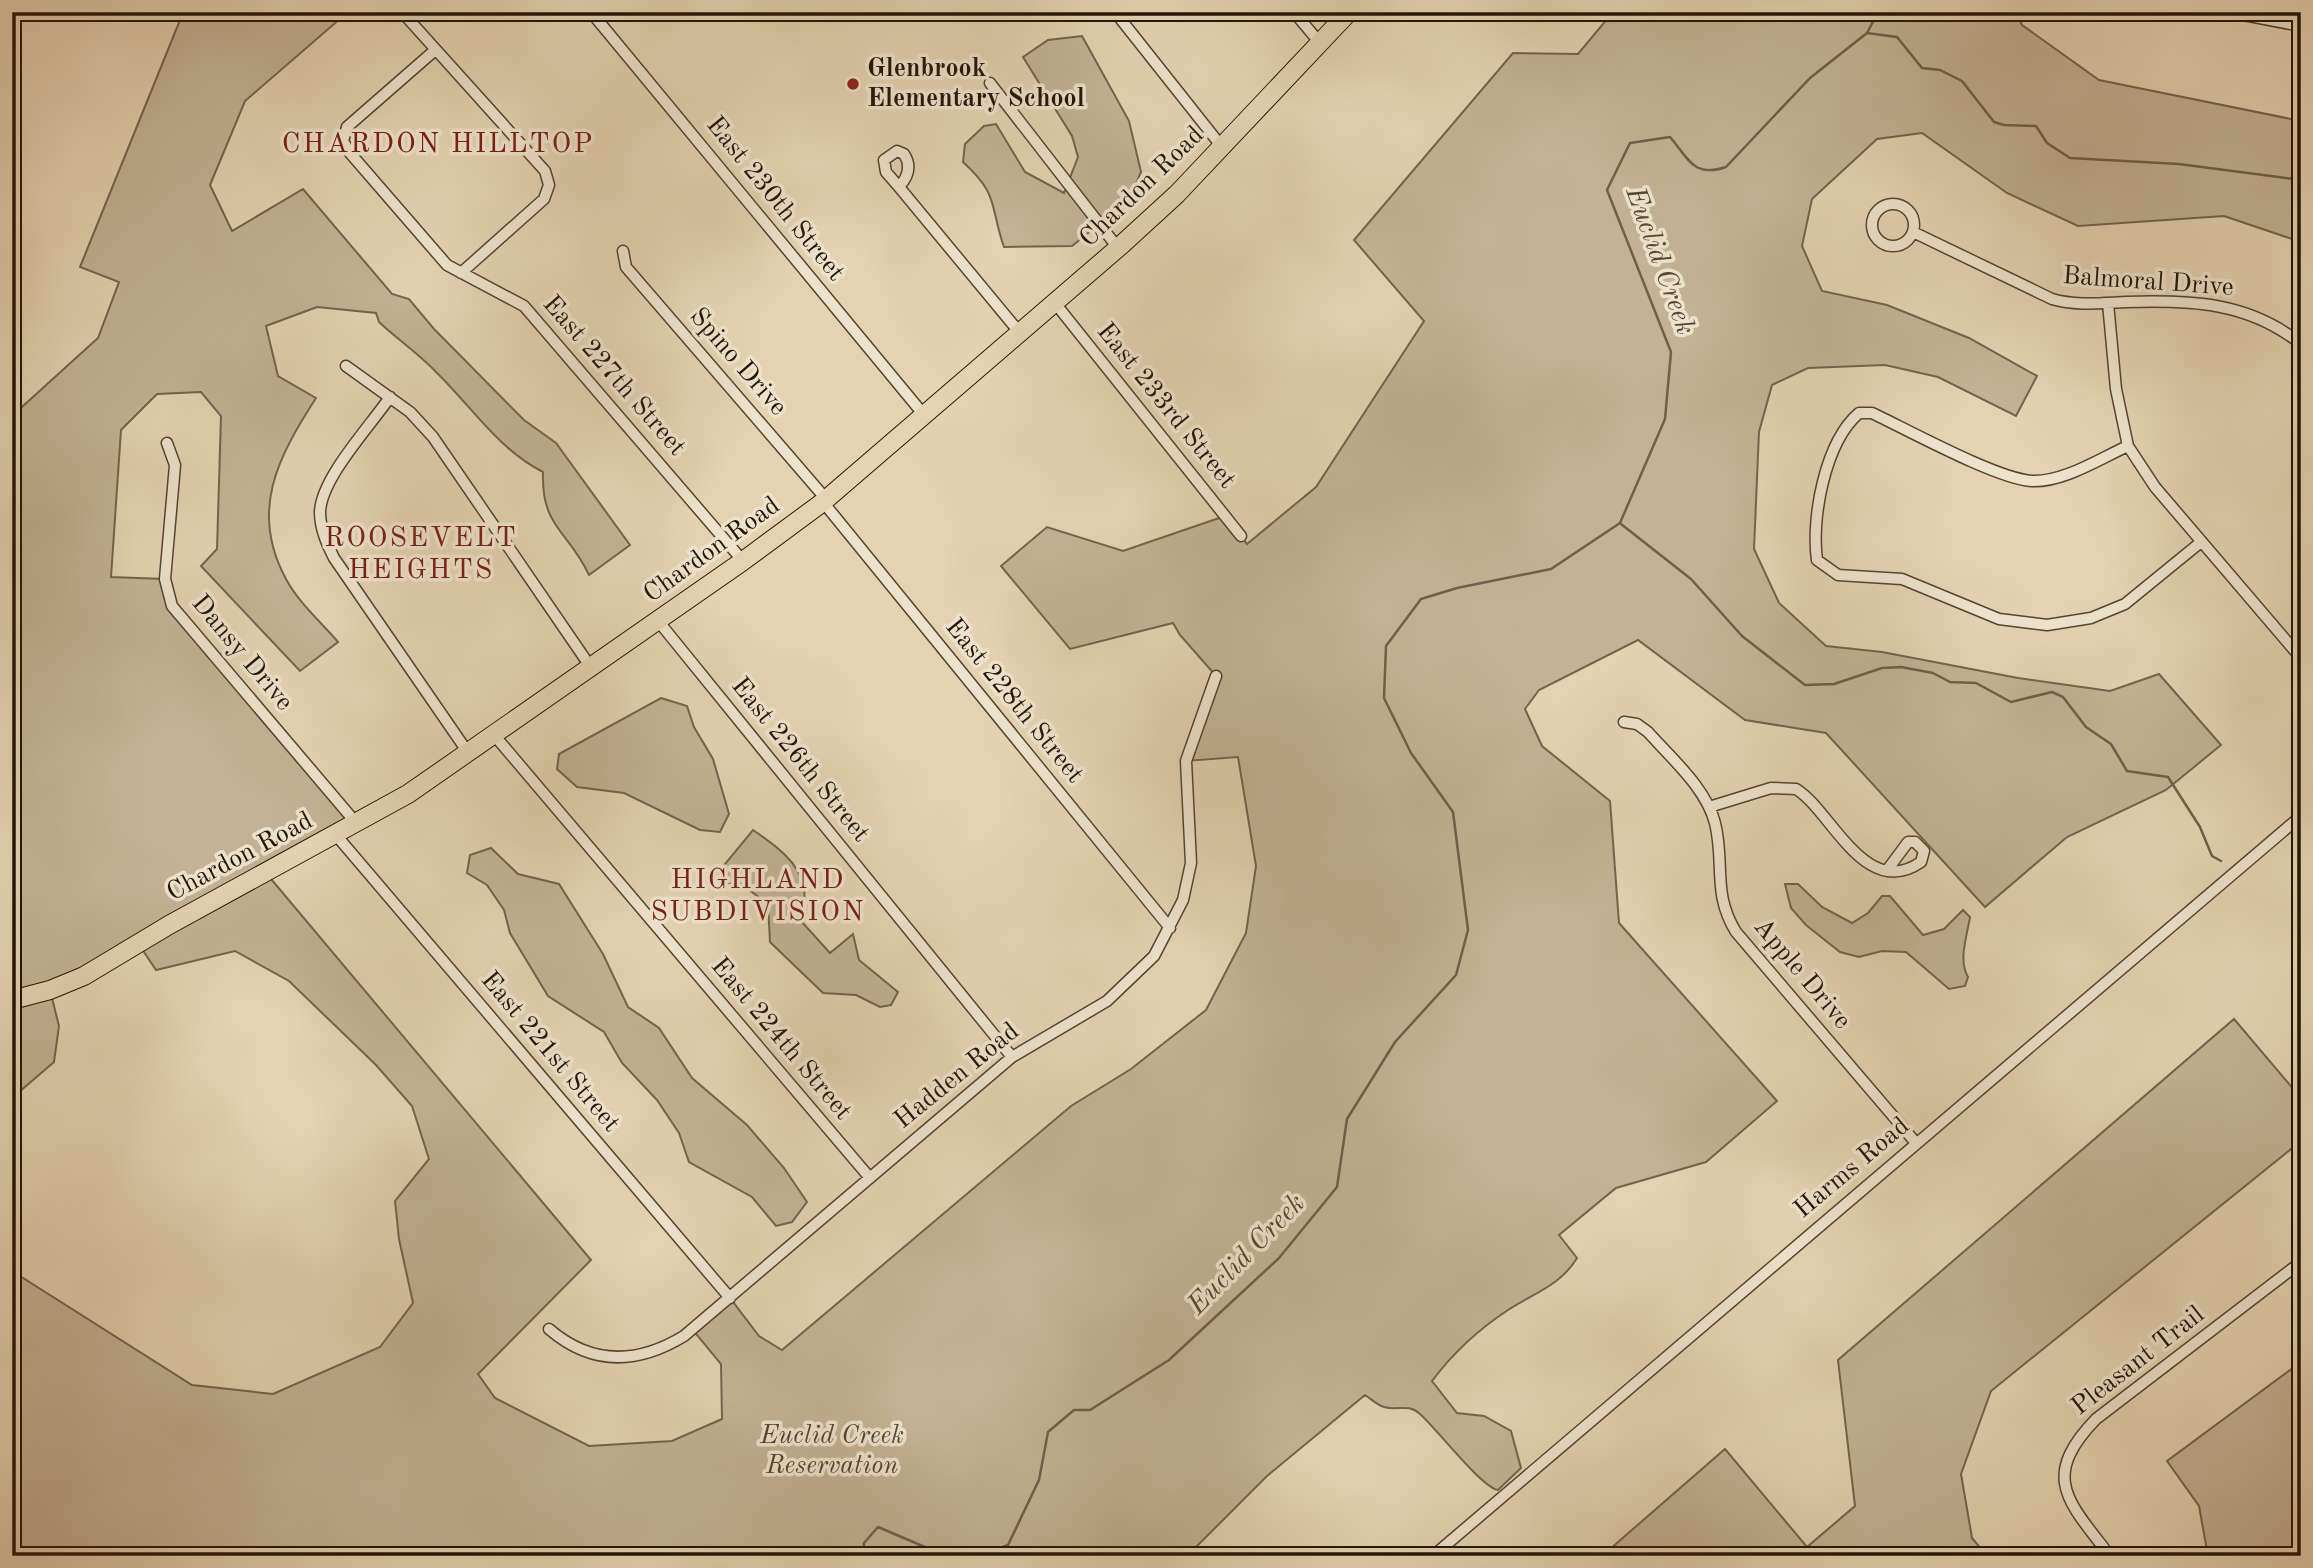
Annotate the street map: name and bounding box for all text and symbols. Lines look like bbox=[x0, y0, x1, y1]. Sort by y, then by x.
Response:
place label: Glenbrook Elementary School bbox=[867, 56, 1085, 112]
marker: Glenbrook Elementary School bbox=[845, 76, 861, 92]
street label: East 230th Street bbox=[701, 112, 849, 286]
street label: Chardon Road bbox=[1075, 122, 1209, 252]
district label: CHARDON HILLTOP bbox=[282, 131, 594, 159]
water label: Euclid Creek bbox=[1619, 182, 1699, 339]
street label: Balmoral Drive bbox=[2061, 263, 2235, 301]
street label: East 227th Street bbox=[538, 291, 690, 461]
street label: Spino Drive bbox=[684, 303, 792, 421]
street label: East 233rd Street bbox=[1092, 319, 1240, 493]
street label: Chardon Road bbox=[639, 492, 785, 608]
district label: ROOSEVELT HEIGHTS bbox=[324, 525, 518, 585]
street label: Dansy Drive bbox=[186, 590, 298, 716]
street label: East 228th Street bbox=[940, 614, 1088, 788]
street label: East 226th Street bbox=[726, 673, 874, 847]
street label: Chardon Road bbox=[163, 808, 317, 906]
district label: HIGHLAND SUBDIVISION bbox=[651, 867, 865, 927]
street label: Apple Drive bbox=[1748, 914, 1856, 1034]
street label: East 224th Street bbox=[706, 953, 856, 1125]
street label: East 221st Street bbox=[476, 967, 624, 1137]
street label: Hadden Road bbox=[890, 1018, 1024, 1134]
street label: Harms Road bbox=[1790, 1113, 1914, 1223]
water label: Euclid Creek bbox=[1182, 1189, 1311, 1321]
street label: Pleasant Trail bbox=[2067, 1301, 2209, 1421]
park label: Euclid Creek Reservation bbox=[759, 1423, 904, 1479]

